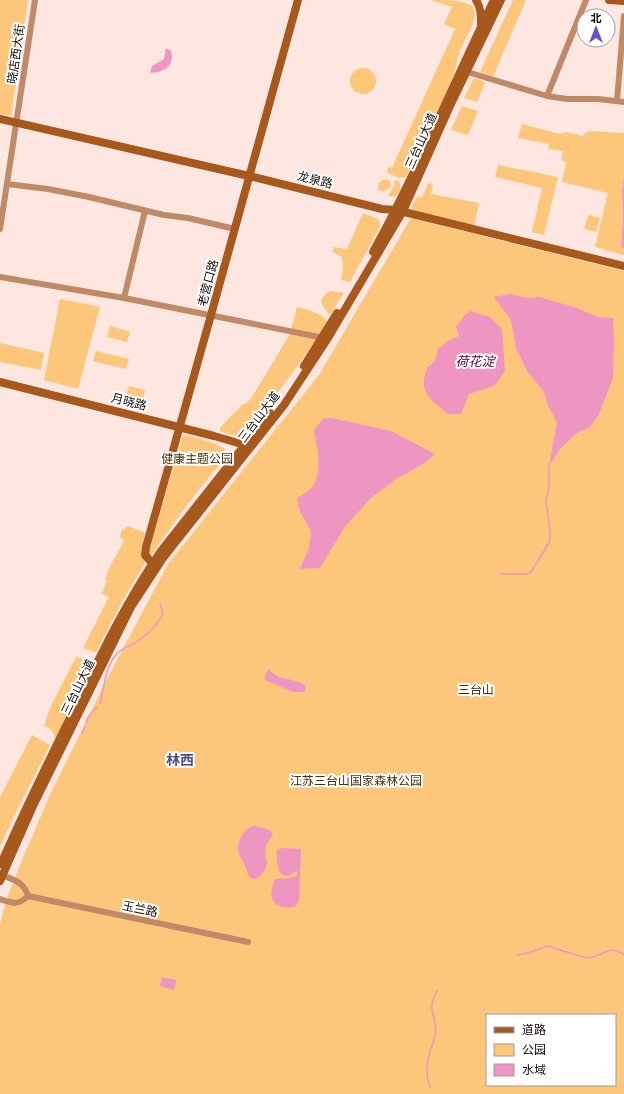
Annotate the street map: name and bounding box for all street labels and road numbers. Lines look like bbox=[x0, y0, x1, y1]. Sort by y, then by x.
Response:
street label: 晓店西大街 bbox=[4, 23, 27, 85]
street label: 三台山大道 bbox=[401, 110, 440, 171]
street label: 龙泉路 bbox=[296, 168, 334, 191]
street label: 老营口路 bbox=[194, 258, 221, 308]
street label: 三台山大道 bbox=[235, 388, 283, 445]
street label: 月晓路 bbox=[110, 390, 148, 413]
street label: 三台山大道 bbox=[58, 657, 97, 717]
street label: 玉兰路 bbox=[121, 897, 159, 920]

